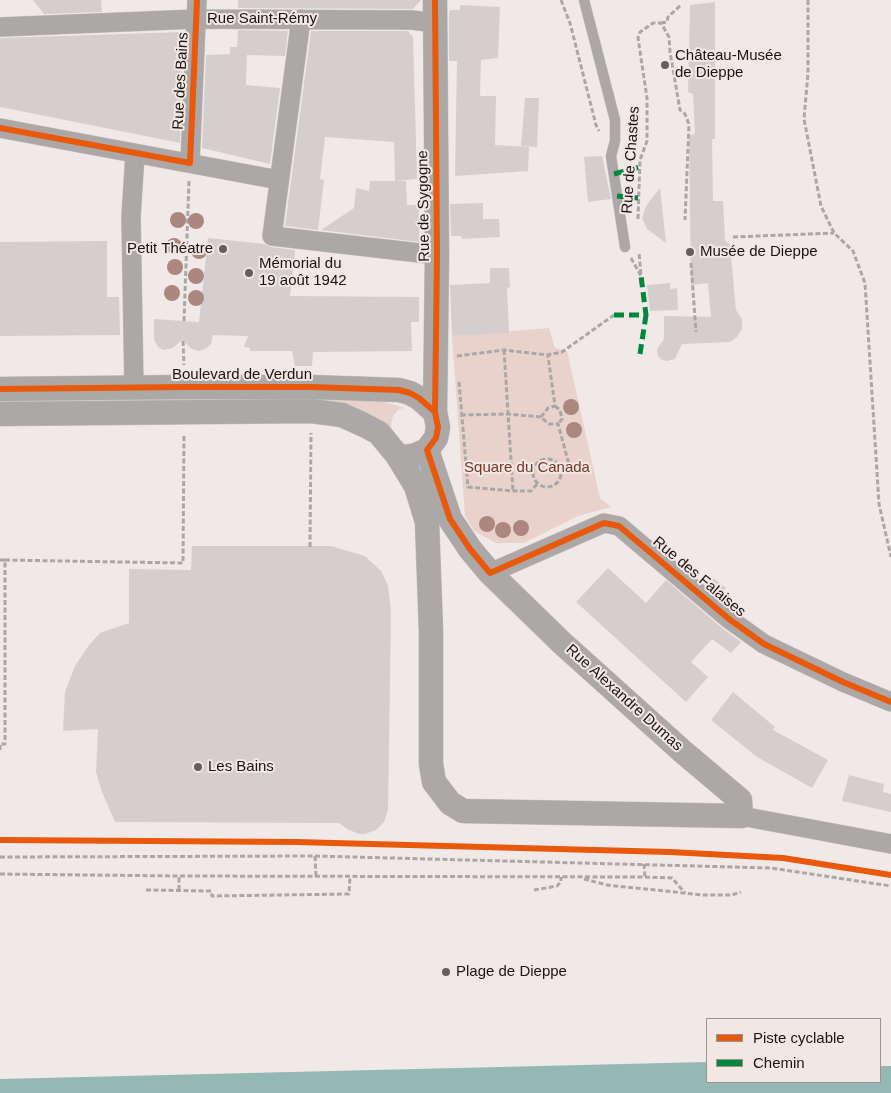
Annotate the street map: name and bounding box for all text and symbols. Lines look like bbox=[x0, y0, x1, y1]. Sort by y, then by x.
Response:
street label: Rue Saint-Rémy bbox=[207, 10, 317, 28]
street label: Rue des Bains bbox=[169, 32, 193, 130]
place label: Château-Musée de Dieppe bbox=[675, 47, 782, 82]
marker: Château-Musée de Dieppe bbox=[659, 59, 671, 71]
street label: Rue de Chastes bbox=[618, 106, 644, 214]
street label: Rue de Sygogne bbox=[414, 150, 434, 262]
place label: Petit Théatre bbox=[127, 240, 213, 258]
marker: Petit Théatre bbox=[217, 243, 229, 255]
place label: Musée de Dieppe bbox=[700, 243, 818, 261]
marker: Musée de Dieppe bbox=[684, 246, 696, 258]
place label: Mémorial du 19 août 1942 bbox=[259, 255, 347, 290]
marker: Mémorial du 19 août 1942 bbox=[243, 267, 255, 279]
street label: Boulevard de Verdun bbox=[172, 366, 312, 384]
park label: Square du Canada bbox=[464, 459, 590, 477]
street label: Rue des Falaises bbox=[649, 533, 749, 621]
street label: Rue Alexandre Dumas bbox=[562, 641, 686, 755]
place label: Les Bains bbox=[208, 758, 274, 776]
marker: Les Bains bbox=[192, 761, 204, 773]
place label: Plage de Dieppe bbox=[456, 963, 567, 981]
marker: Plage de Dieppe bbox=[440, 966, 452, 978]
legend bbox=[706, 1018, 881, 1083]
text: Piste cyclable bbox=[753, 1029, 845, 1046]
text: Chemin bbox=[753, 1054, 805, 1071]

